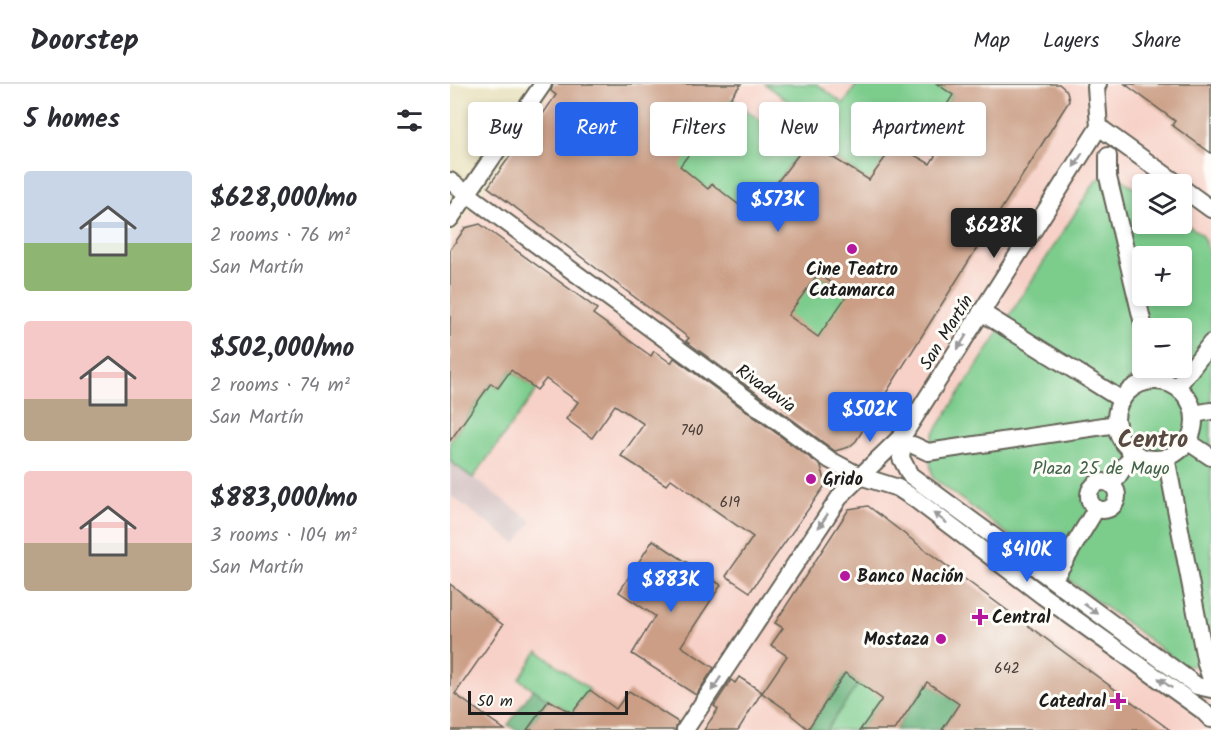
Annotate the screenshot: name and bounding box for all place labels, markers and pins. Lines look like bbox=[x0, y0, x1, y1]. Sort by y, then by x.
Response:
pin: $573K bbox=[736, 182, 820, 233]
pin: $628K bbox=[952, 208, 1036, 259]
marker: Cine Teatro Catamarca bbox=[845, 242, 859, 256]
place label: Cine Teatro Catamarca bbox=[806, 256, 898, 306]
pin: $502K bbox=[828, 392, 912, 443]
place label: Grido bbox=[823, 466, 863, 495]
marker: Grido bbox=[804, 472, 818, 486]
pin: $410K bbox=[985, 532, 1069, 583]
pin: $883K bbox=[629, 562, 713, 613]
place label: Banco Nación bbox=[857, 563, 963, 592]
marker: Banco Nación bbox=[838, 569, 852, 583]
place label: Central bbox=[992, 604, 1051, 633]
marker: Central bbox=[973, 610, 987, 624]
place label: Mostaza bbox=[864, 626, 929, 655]
marker: Mostaza bbox=[934, 632, 948, 646]
place label: Catedral bbox=[1039, 688, 1106, 717]
marker: Catedral bbox=[1111, 694, 1125, 708]

